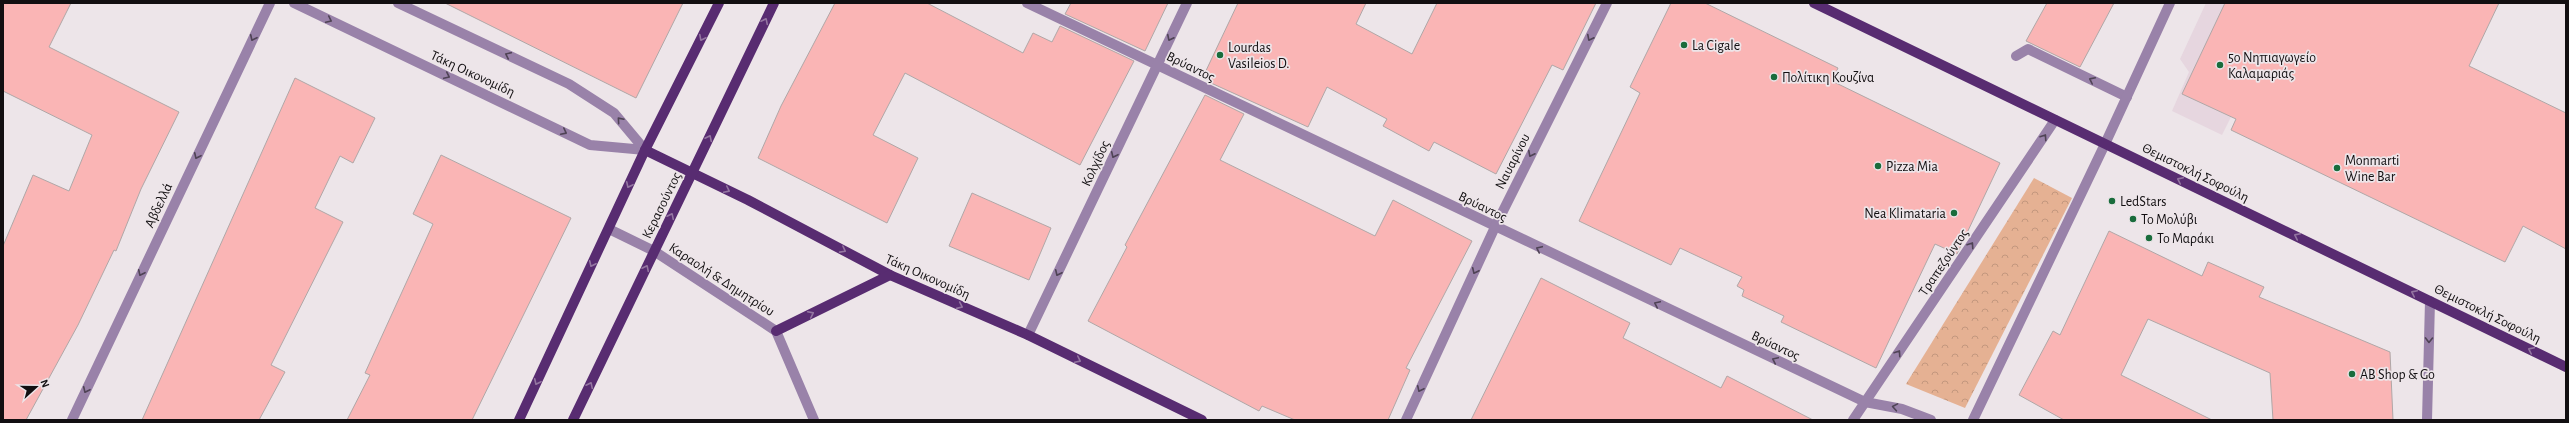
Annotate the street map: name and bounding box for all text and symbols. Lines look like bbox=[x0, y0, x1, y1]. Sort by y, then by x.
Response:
one-way arrow bbox=[325, 15, 333, 23]
one-way arrow bbox=[760, 17, 768, 25]
one-way arrow bbox=[250, 34, 258, 42]
one-way arrow bbox=[699, 34, 707, 41]
one-way arrow bbox=[1167, 34, 1175, 41]
one-way arrow bbox=[1587, 34, 1594, 41]
place label: La Cigale bbox=[1692, 39, 1740, 53]
marker: La Cigale bbox=[1679, 40, 1689, 50]
place label: Lourdas Vasileios D. bbox=[1228, 41, 1289, 71]
street label: Τάκη Οικονομίδη bbox=[428, 48, 517, 100]
street label: Βρύαντος bbox=[1164, 49, 1217, 85]
marker: Lourdas Vasileios D. bbox=[1215, 50, 1225, 60]
place label: 5ο Νηπιαγωγείο Καλαμαριάς bbox=[2228, 51, 2316, 81]
one-way arrow bbox=[505, 52, 512, 60]
marker: 5ο Νηπιαγωγείο Καλαμαριάς bbox=[2215, 60, 2225, 70]
one-way arrow bbox=[442, 71, 450, 79]
place label: Πολίτικη Κουζίνα bbox=[1782, 71, 1874, 85]
marker: Πολίτικη Κουζίνα bbox=[1769, 72, 1779, 82]
one-way arrow bbox=[2089, 77, 2096, 85]
one-way arrow bbox=[617, 117, 624, 125]
one-way arrow bbox=[560, 127, 567, 134]
street label: Ναυαρίνου bbox=[1493, 131, 1533, 192]
one-way arrow bbox=[2039, 134, 2047, 141]
one-way arrow bbox=[704, 135, 712, 142]
street label: Κολχίδος bbox=[1079, 138, 1113, 188]
street label: Θεμιστοκλή Σοφούλη bbox=[2140, 141, 2251, 205]
one-way arrow bbox=[1528, 150, 1536, 157]
one-way arrow bbox=[194, 151, 202, 159]
one-way arrow bbox=[1111, 151, 1119, 159]
place label: Monmarti Wine Bar bbox=[2345, 154, 2400, 184]
place label: Pizza Mia bbox=[1886, 160, 1938, 174]
marker: Pizza Mia bbox=[1873, 161, 1883, 171]
marker: Monmarti Wine Bar bbox=[2332, 163, 2342, 173]
street label: Κερασούντος bbox=[640, 169, 684, 241]
one-way arrow bbox=[2176, 177, 2184, 185]
street label: Αβδελλά bbox=[142, 181, 175, 230]
one-way arrow bbox=[626, 181, 634, 188]
one-way arrow bbox=[723, 185, 731, 193]
street label: Βρύαντος bbox=[1456, 189, 1509, 225]
place label: LedStars bbox=[2120, 195, 2166, 209]
marker: LedStars bbox=[2107, 196, 2117, 206]
place label: Nea Klimataria bbox=[1864, 207, 1947, 221]
marker: Nea Klimataria bbox=[1949, 208, 1959, 218]
one-way arrow bbox=[666, 213, 674, 221]
place label: Το Μολύβι bbox=[2141, 213, 2198, 227]
marker: Το Μολύβι bbox=[2128, 214, 2138, 224]
street label: Τραπεζούντος bbox=[1916, 226, 1972, 299]
place label: Το Μαράκι bbox=[2157, 232, 2215, 246]
marker: Το Μαράκι bbox=[2144, 233, 2154, 243]
one-way arrow bbox=[2294, 233, 2301, 241]
street label: Καραολή & Δημητρίου bbox=[666, 241, 777, 319]
one-way arrow bbox=[1966, 242, 1974, 249]
one-way arrow bbox=[838, 245, 846, 253]
one-way arrow bbox=[1536, 246, 1544, 254]
street label: Τάκη Οικονομίδη bbox=[883, 252, 972, 302]
one-way arrow bbox=[589, 260, 597, 268]
one-way arrow bbox=[641, 264, 649, 272]
one-way arrow bbox=[1471, 267, 1479, 274]
one-way arrow bbox=[1055, 268, 1063, 276]
one-way arrow bbox=[138, 269, 146, 276]
street label: Θεμιστοκλή Σοφούλη bbox=[2432, 282, 2543, 346]
one-way arrow bbox=[2411, 290, 2418, 298]
one-way arrow bbox=[956, 301, 963, 309]
one-way arrow bbox=[1654, 301, 1661, 309]
one-way arrow bbox=[807, 311, 814, 318]
street label: Βρύαντος bbox=[1749, 329, 1802, 363]
one-way arrow bbox=[2425, 337, 2433, 343]
one-way arrow bbox=[2528, 347, 2535, 355]
one-way arrow bbox=[1893, 350, 1900, 357]
one-way arrow bbox=[1074, 355, 1081, 363]
one-way arrow bbox=[1771, 357, 1779, 365]
north arrow bbox=[16, 367, 56, 407]
place label: AB Shop & Go bbox=[2360, 368, 2435, 382]
marker: AB Shop & Go bbox=[2347, 369, 2357, 379]
text: N bbox=[38, 378, 51, 389]
one-way arrow bbox=[534, 378, 542, 385]
one-way arrow bbox=[585, 382, 593, 389]
one-way arrow bbox=[1417, 385, 1425, 393]
one-way arrow bbox=[83, 386, 91, 394]
one-way arrow bbox=[1892, 404, 1898, 412]

